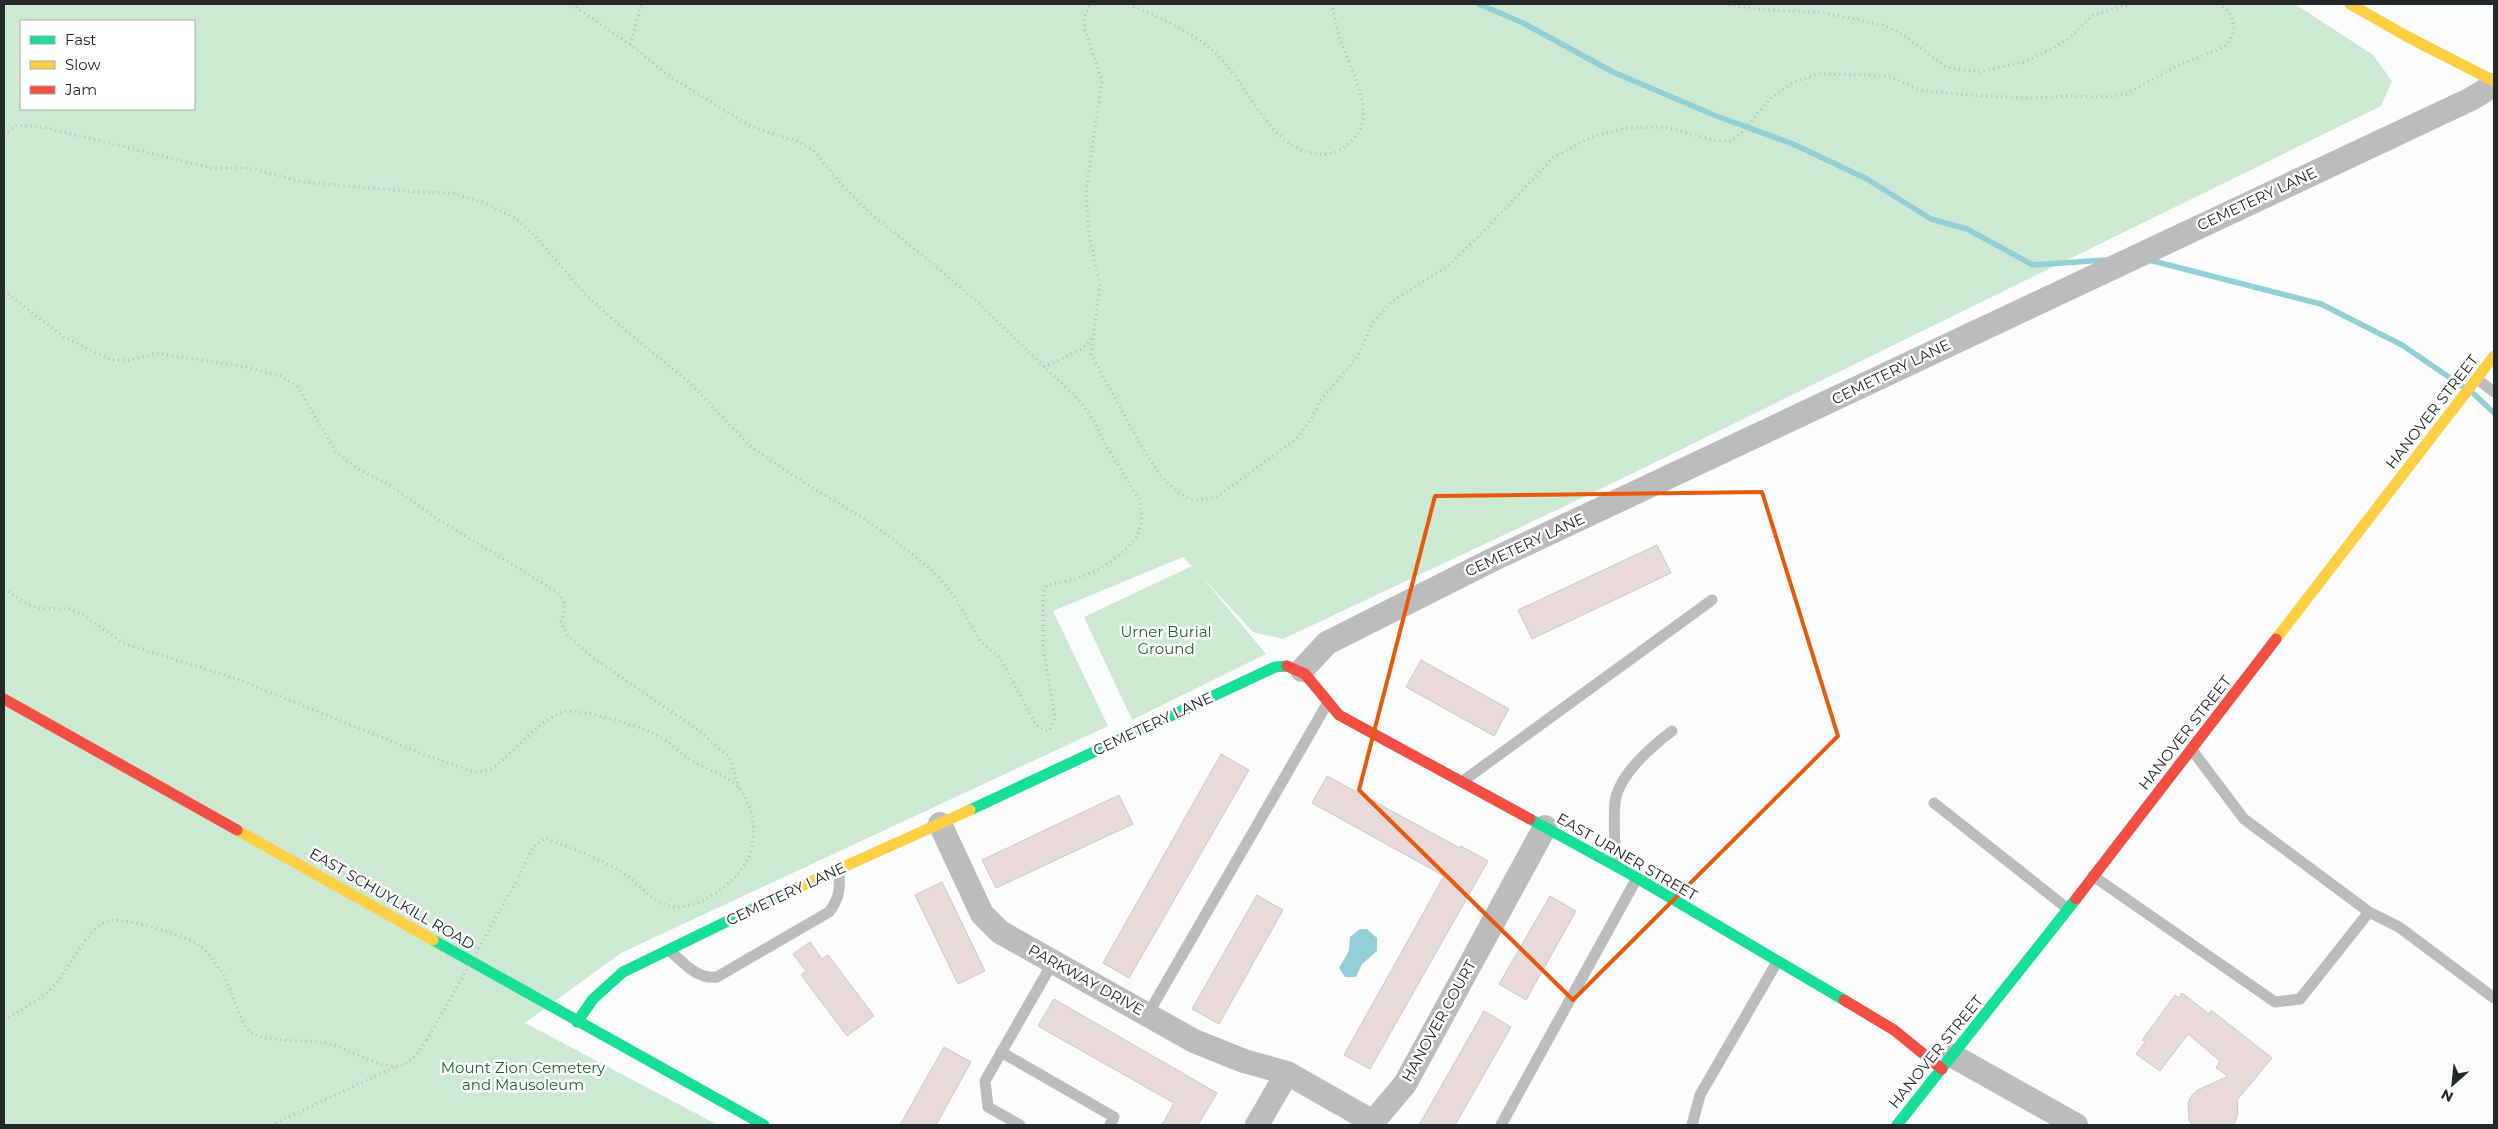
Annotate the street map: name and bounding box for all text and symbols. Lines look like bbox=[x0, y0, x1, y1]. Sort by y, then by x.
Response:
legend bbox=[20, 20, 195, 110]
text: Fast bbox=[65, 30, 96, 49]
text: Slow bbox=[65, 55, 101, 74]
text: Jam bbox=[64, 80, 97, 99]
street label: CEMETERY LANE bbox=[2194, 163, 2320, 235]
street label: CEMETERY LANE bbox=[1828, 335, 1953, 409]
street label: HANOVER STREET bbox=[2381, 351, 2482, 473]
street label: CEMETERY LANE bbox=[1462, 509, 1588, 581]
park label: Urner Burial Ground bbox=[1120, 622, 1212, 658]
street label: HANOVER STREET bbox=[2134, 672, 2235, 794]
street label: CEMETERY LANE bbox=[1090, 688, 1216, 760]
street label: EAST URNER STREET bbox=[1553, 808, 1701, 905]
street label: EAST SCHUYLKILL ROAD bbox=[306, 843, 478, 954]
street label: CEMETERY LANE bbox=[723, 858, 849, 930]
street label: PARKWAY DRIVE bbox=[1025, 940, 1147, 1019]
street label: HANOVER COURT bbox=[1397, 956, 1480, 1085]
street label: HANOVER STREET bbox=[1884, 991, 1987, 1112]
park label: Mount Zion Cemetery and Mausoleum bbox=[441, 1058, 606, 1094]
north arrow bbox=[2428, 1059, 2478, 1109]
text: N bbox=[2438, 1085, 2456, 1106]

